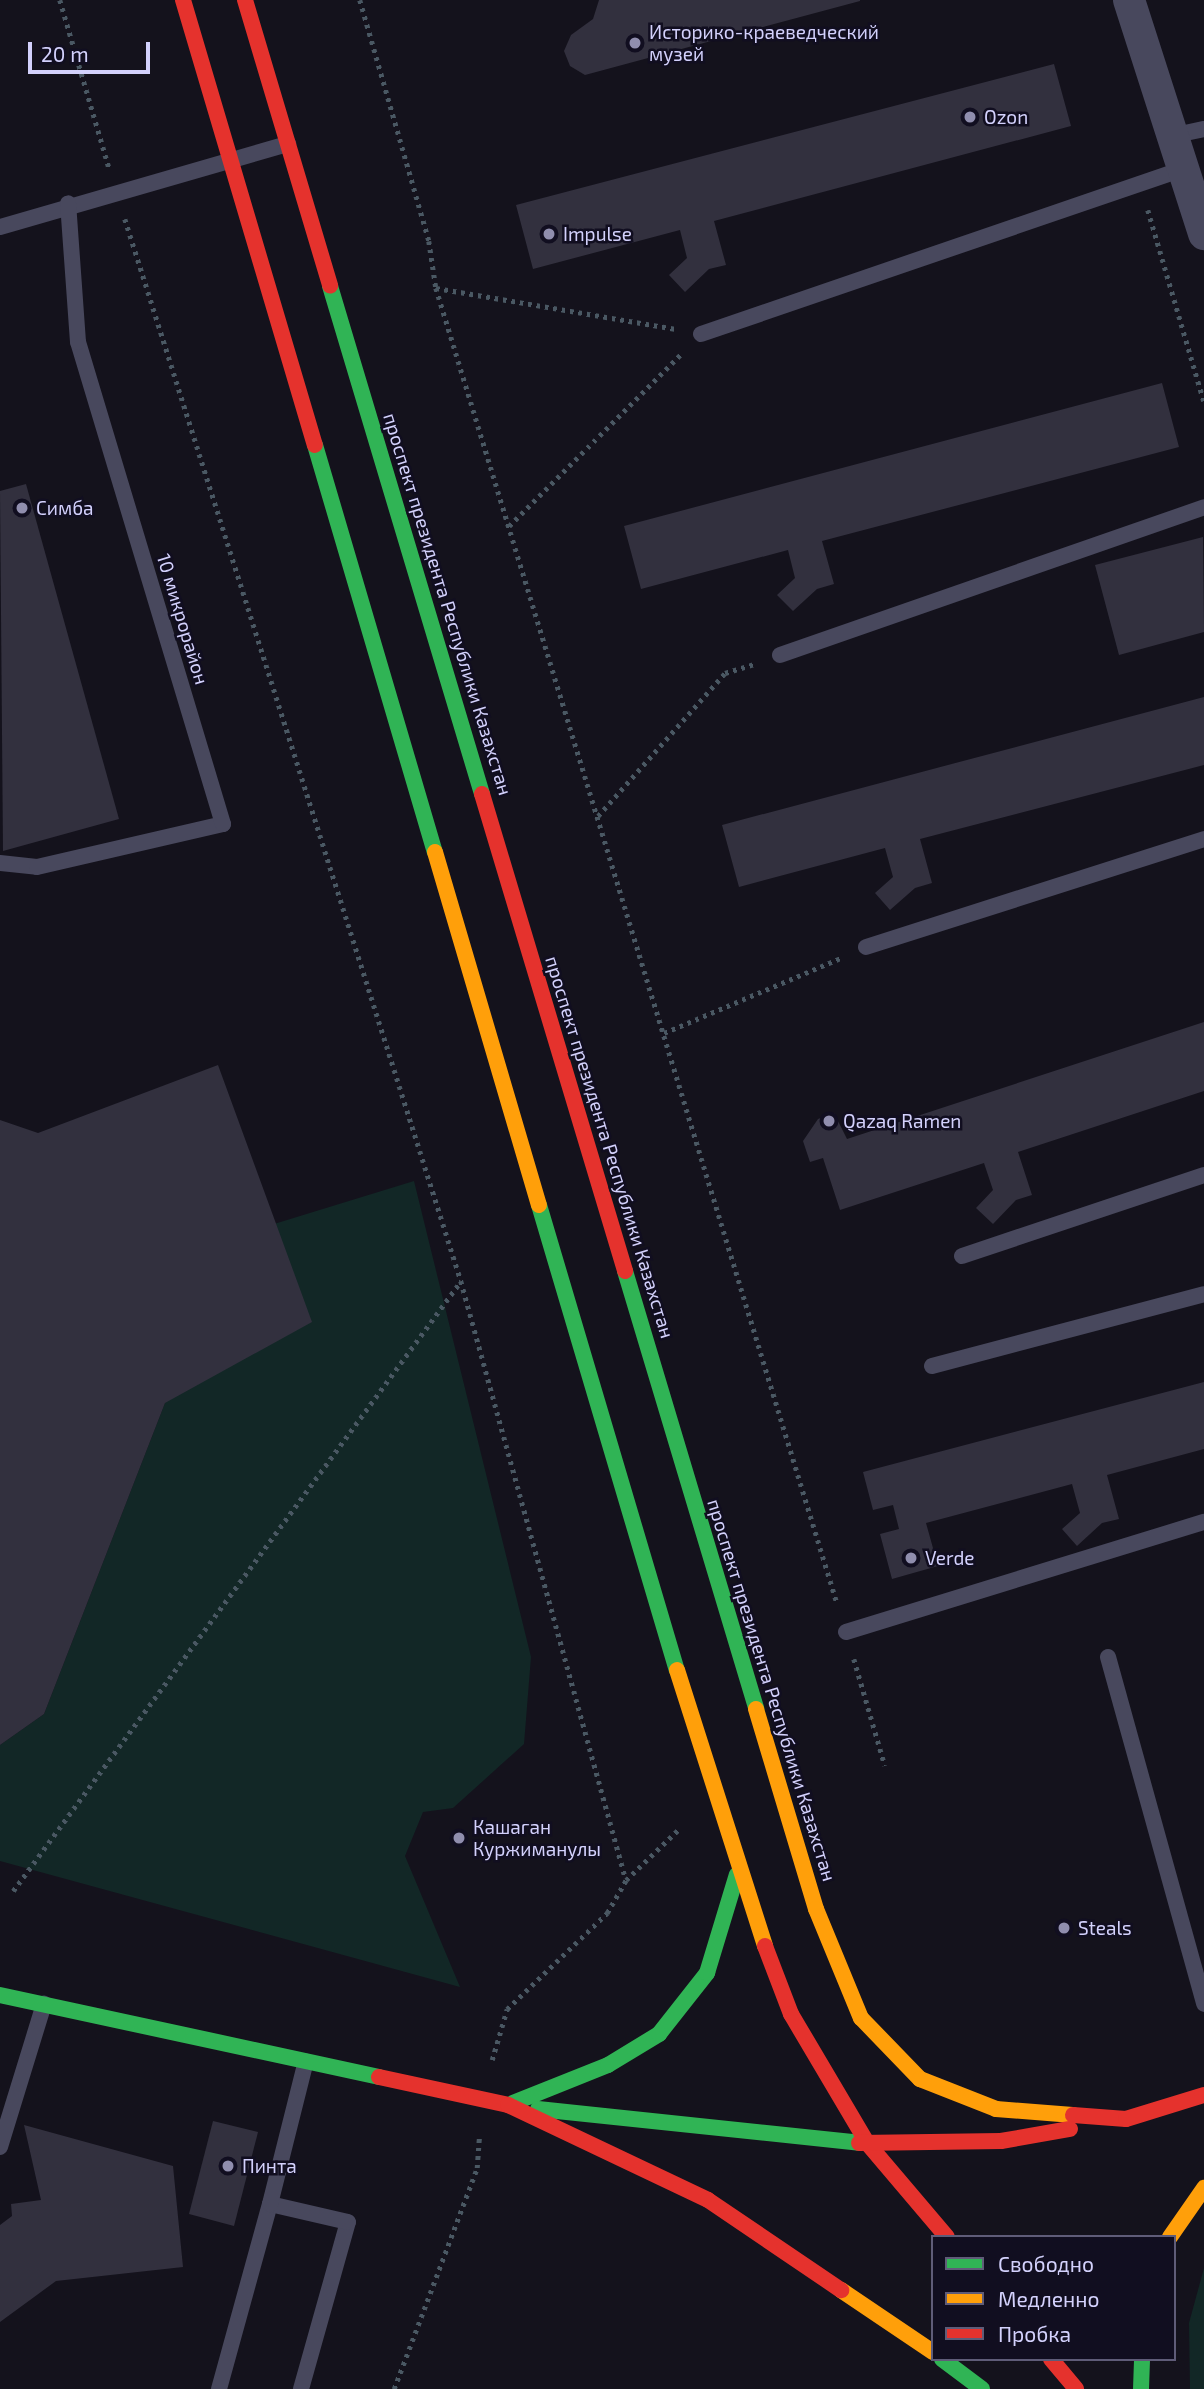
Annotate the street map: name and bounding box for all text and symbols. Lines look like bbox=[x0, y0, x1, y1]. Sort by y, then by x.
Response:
place label: Историко-краеведческий музей bbox=[649, 21, 879, 65]
scale bar bbox=[32, 28, 154, 72]
marker: Историко-краеведческий музей bbox=[627, 35, 643, 51]
text: 20 m bbox=[41, 41, 89, 66]
place label: Ozon bbox=[984, 106, 1028, 128]
marker: Ozon bbox=[962, 109, 978, 125]
place label: Impulse bbox=[563, 223, 632, 245]
marker: Impulse bbox=[541, 226, 557, 242]
street label: проспект президента Республики Казахстан bbox=[379, 410, 517, 798]
place label: Симба bbox=[36, 497, 94, 519]
marker: Симба bbox=[14, 500, 30, 516]
street label: 10 микрорайон bbox=[152, 551, 214, 687]
street label: проспект президента Республики Казахстан bbox=[541, 953, 679, 1341]
place label: Qazaq Ramen bbox=[843, 1110, 961, 1132]
marker: Qazaq Ramen bbox=[821, 1113, 837, 1129]
street label: проспект президента Республики Казахстан bbox=[703, 1496, 841, 1884]
place label: Verde bbox=[925, 1547, 975, 1569]
marker: Verde bbox=[903, 1550, 919, 1566]
place label: Кашаган Куржиманулы bbox=[473, 1816, 601, 1860]
marker: Кашаган Куржиманулы bbox=[451, 1830, 467, 1846]
place label: Steals bbox=[1078, 1917, 1132, 1939]
marker: Steals bbox=[1056, 1920, 1072, 1936]
place label: Пинта bbox=[242, 2155, 297, 2177]
marker: Пинта bbox=[220, 2158, 236, 2174]
legend bbox=[931, 2235, 1176, 2361]
text: Свободно bbox=[998, 2251, 1094, 2276]
text: Медленно bbox=[998, 2286, 1100, 2311]
text: Пробка bbox=[998, 2321, 1071, 2346]

